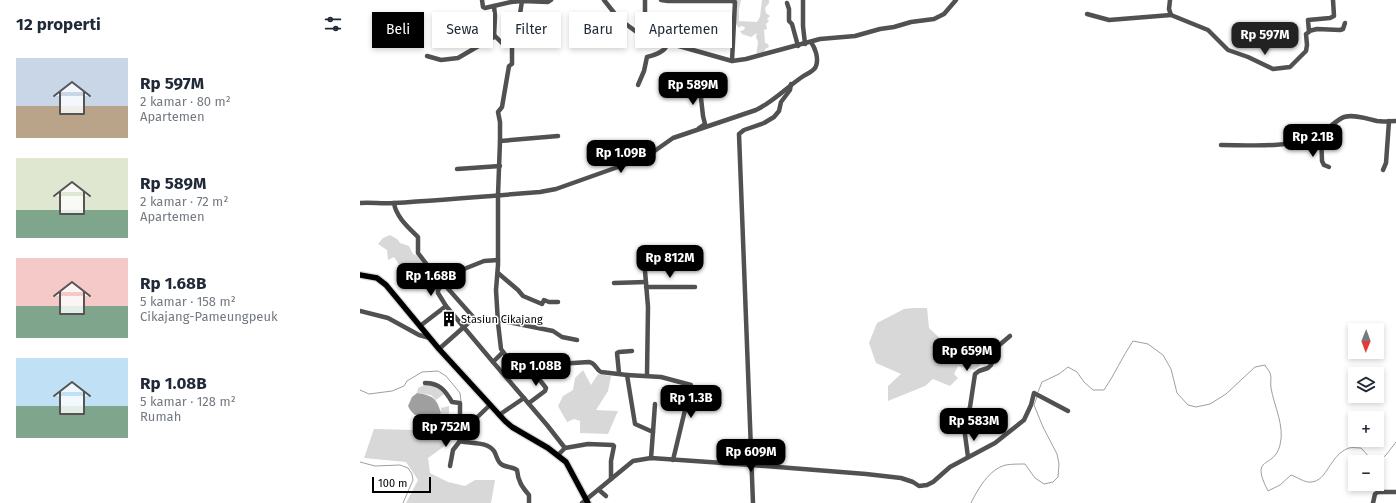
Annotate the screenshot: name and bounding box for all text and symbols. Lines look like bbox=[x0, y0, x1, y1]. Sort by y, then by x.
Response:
chip: Beli bbox=[372, 12, 424, 48]
chip: Sewa bbox=[432, 12, 493, 48]
chip: Filter bbox=[501, 12, 561, 48]
chip: Baru bbox=[569, 12, 627, 48]
chip: Apartemen bbox=[635, 12, 732, 48]
icon: filters bbox=[322, 13, 344, 35]
text: 12 properti bbox=[16, 14, 101, 35]
pin: Rp 597M bbox=[1228, 22, 1302, 56]
text: Rp 597M bbox=[1240, 27, 1290, 42]
pin: Rp 589M bbox=[656, 72, 730, 106]
text: Rp 597M bbox=[140, 73, 204, 94]
icon: home bbox=[48, 74, 96, 122]
text: Rp 589M bbox=[668, 77, 718, 92]
text: 2 kamar · 80 m² bbox=[140, 94, 231, 109]
text: Apartemen bbox=[140, 109, 205, 124]
pin: Rp 2.1B bbox=[1276, 124, 1350, 158]
text: Rp 2.1B bbox=[1292, 129, 1334, 144]
pin: Rp 1.09B bbox=[580, 140, 662, 174]
text: Rp 1.09B bbox=[596, 145, 646, 160]
text: Rp 589M bbox=[140, 173, 206, 194]
icon: home bbox=[48, 174, 96, 222]
text: 2 kamar · 72 m² bbox=[140, 194, 228, 209]
text: Apartemen bbox=[140, 209, 205, 224]
pin: Rp 812M bbox=[633, 245, 707, 279]
text: Rp 812M bbox=[646, 250, 695, 265]
pin: Rp 1.68B bbox=[390, 263, 472, 297]
text: Rp 1.68B bbox=[406, 268, 456, 283]
text: Rp 1.68B bbox=[140, 273, 206, 294]
icon: home bbox=[48, 274, 96, 322]
text: 5 kamar · 158 m² bbox=[140, 294, 236, 309]
text: Cikajang-Pameungpeuk bbox=[140, 309, 278, 324]
building icon: Stasiun Cikajang bbox=[440, 310, 458, 328]
place label: Stasiun Cikajang bbox=[461, 313, 543, 326]
north arrow bbox=[1348, 323, 1384, 359]
map controls bbox=[1348, 323, 1384, 491]
pin: Rp 659M bbox=[930, 338, 1004, 372]
text: Rp 659M bbox=[942, 343, 992, 358]
pin: Rp 1.08B bbox=[495, 353, 577, 387]
text: Rp 1.08B bbox=[510, 358, 562, 373]
button: layers bbox=[1348, 367, 1384, 403]
text: Rp 1.08B bbox=[140, 373, 207, 394]
icon: home bbox=[48, 374, 96, 422]
pin: Rp 1.3B bbox=[654, 385, 728, 419]
text: Rp 1.3B bbox=[669, 390, 713, 405]
text: 5 kamar · 128 m² bbox=[140, 394, 236, 409]
pin: Rp 583M bbox=[937, 408, 1011, 442]
text: Rumah bbox=[140, 409, 181, 424]
button: + bbox=[1348, 411, 1384, 447]
text: Rp 583M bbox=[949, 413, 999, 428]
pin: Rp 752M bbox=[409, 414, 483, 448]
text: Rp 752M bbox=[422, 419, 470, 434]
pin: Rp 609M bbox=[714, 439, 788, 473]
text: Rp 609M bbox=[725, 444, 777, 459]
button: − bbox=[1348, 455, 1384, 491]
scale bar bbox=[372, 475, 431, 494]
text: 100 m bbox=[378, 477, 407, 490]

